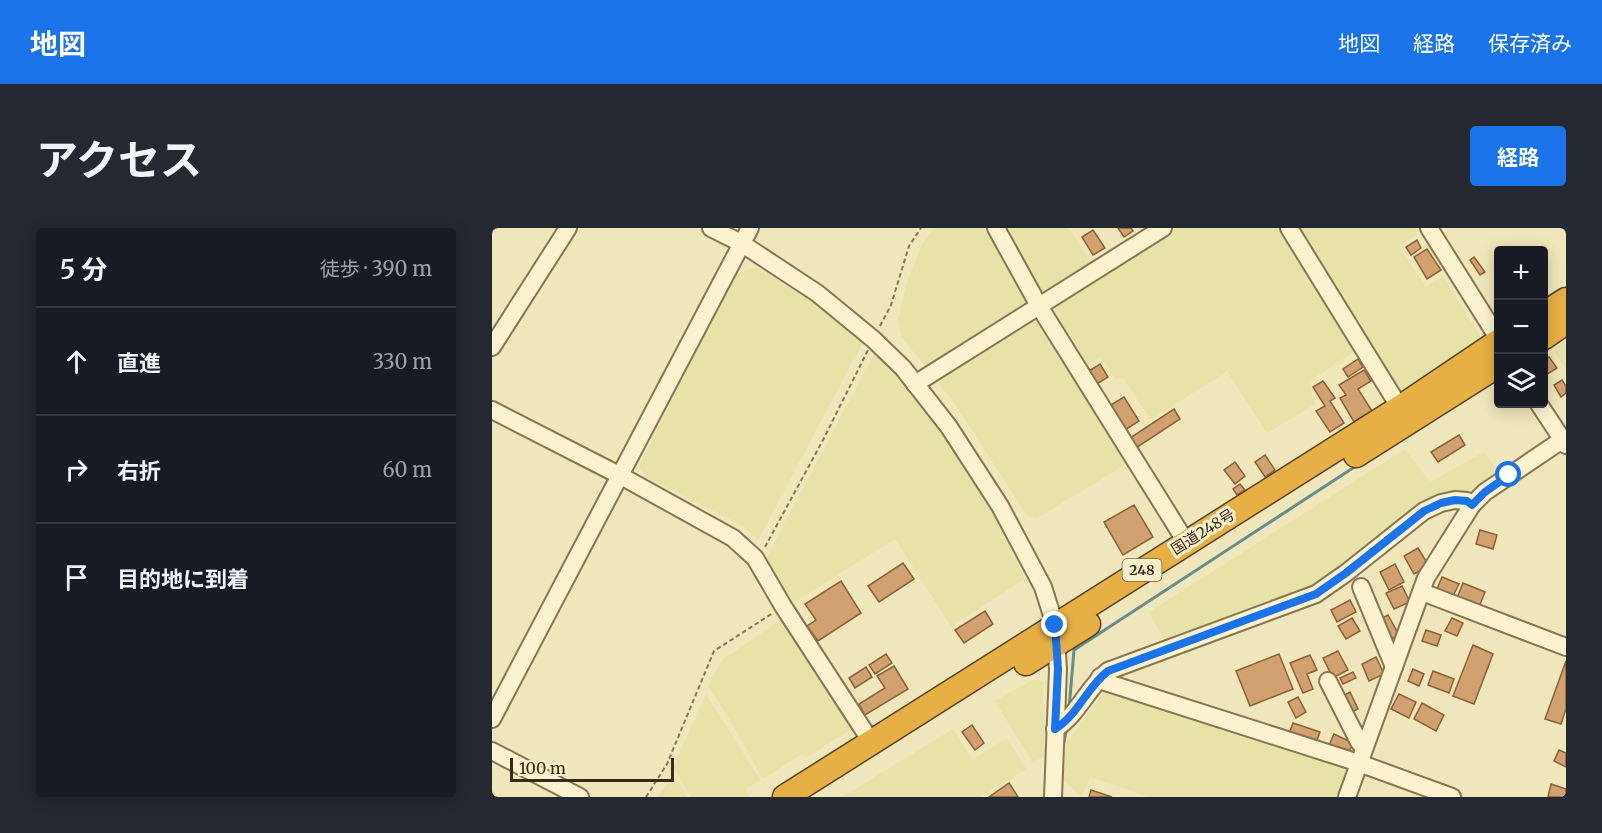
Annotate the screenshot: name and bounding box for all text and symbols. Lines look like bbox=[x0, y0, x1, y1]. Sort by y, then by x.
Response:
text: 地図 bbox=[30, 26, 86, 62]
text: 地図 bbox=[1338, 30, 1380, 57]
text: 経路 bbox=[1413, 30, 1455, 57]
text: 保存済み bbox=[1488, 30, 1572, 57]
button: 経路 bbox=[1470, 126, 1566, 186]
text: アクセス bbox=[36, 134, 202, 186]
map controls bbox=[1494, 246, 1548, 408]
button: + bbox=[1494, 246, 1548, 300]
text: 5 分 bbox=[60, 253, 107, 286]
text: 徒歩 · 390 m bbox=[320, 256, 432, 281]
button: − bbox=[1494, 300, 1548, 354]
icon: ahead bbox=[60, 345, 93, 378]
text: 直進 bbox=[117, 349, 161, 377]
text: 330 m bbox=[373, 349, 432, 374]
button: layers bbox=[1494, 354, 1548, 408]
icon: right bbox=[60, 453, 93, 486]
text: 右折 bbox=[117, 457, 161, 485]
text: 60 m bbox=[382, 457, 432, 482]
route start bbox=[1495, 461, 1521, 487]
street label: 国道248号 bbox=[1167, 505, 1238, 559]
road number: 248 bbox=[1122, 559, 1162, 581]
icon: arrive bbox=[60, 561, 93, 594]
text: 目的地に到着 bbox=[117, 565, 249, 593]
route end bbox=[1041, 611, 1067, 637]
scale bar bbox=[510, 755, 674, 782]
text: 100 m bbox=[519, 758, 566, 778]

